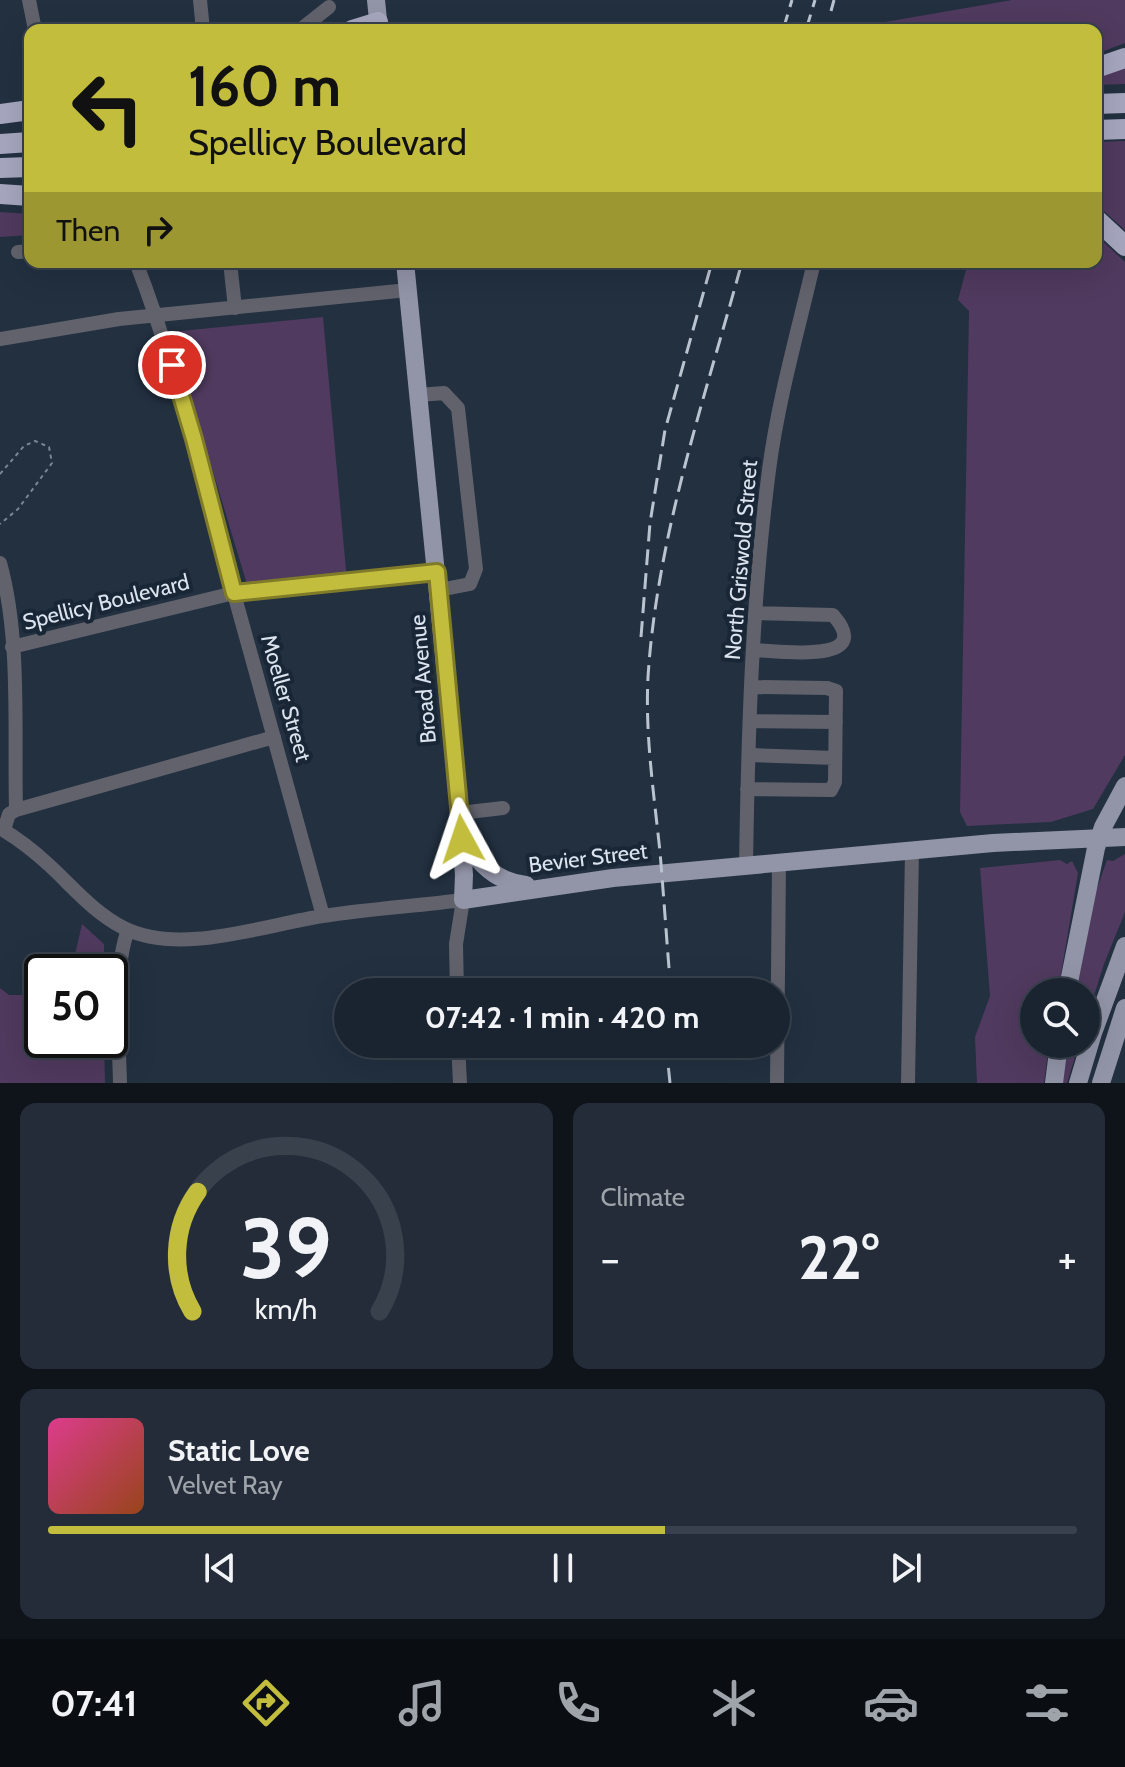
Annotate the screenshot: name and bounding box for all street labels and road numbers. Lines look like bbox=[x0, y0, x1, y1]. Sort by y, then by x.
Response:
street label: North Griswold Street bbox=[719, 458, 763, 661]
street label: Spellicy Boulevard bbox=[20, 568, 192, 636]
street label: Broad Avenue bbox=[404, 613, 442, 745]
street label: Moeller Street bbox=[255, 631, 317, 765]
street label: Bevier Street bbox=[527, 837, 650, 879]

